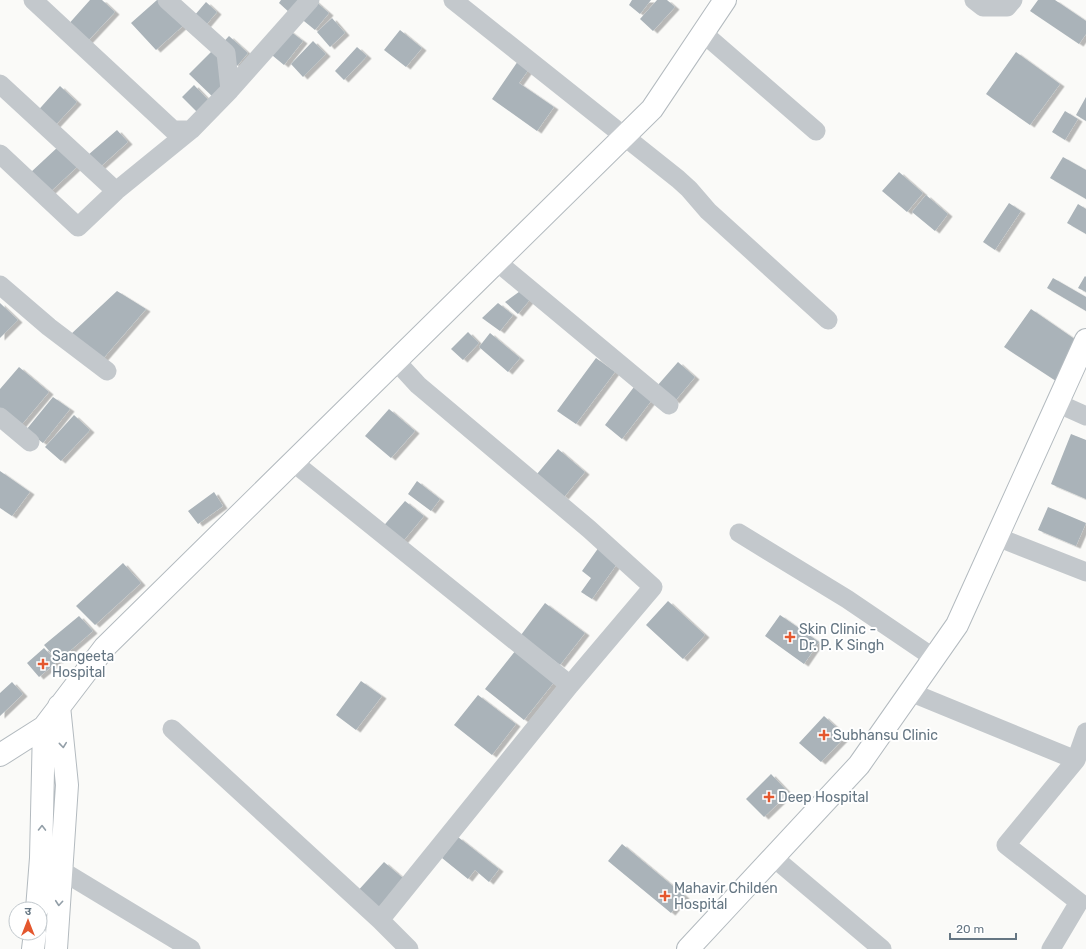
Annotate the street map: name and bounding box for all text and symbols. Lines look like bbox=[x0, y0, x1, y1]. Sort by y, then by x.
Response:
place label: Skin Clinic - Dr. P. K Singh bbox=[799, 621, 884, 654]
marker: Skin Clinic - Dr. P. K Singh bbox=[784, 631, 796, 643]
place label: Sangeeta Hospital bbox=[52, 648, 114, 681]
marker: Sangeeta Hospital bbox=[37, 658, 49, 670]
place label: Subhansu Clinic bbox=[833, 727, 938, 744]
marker: Subhansu Clinic bbox=[818, 729, 830, 741]
one-way arrow bbox=[58, 742, 67, 748]
place label: Deep Hospital bbox=[778, 789, 869, 806]
marker: Deep Hospital bbox=[763, 791, 775, 803]
one-way arrow bbox=[38, 825, 46, 831]
place label: Mahavir Childen Hospital bbox=[674, 880, 778, 913]
marker: Mahavir Childen Hospital bbox=[659, 890, 671, 902]
one-way arrow bbox=[55, 900, 64, 906]
north arrow bbox=[8, 901, 48, 941]
text: उ bbox=[25, 905, 32, 918]
scale bar bbox=[950, 915, 1016, 941]
text: 20 m bbox=[956, 922, 984, 936]

